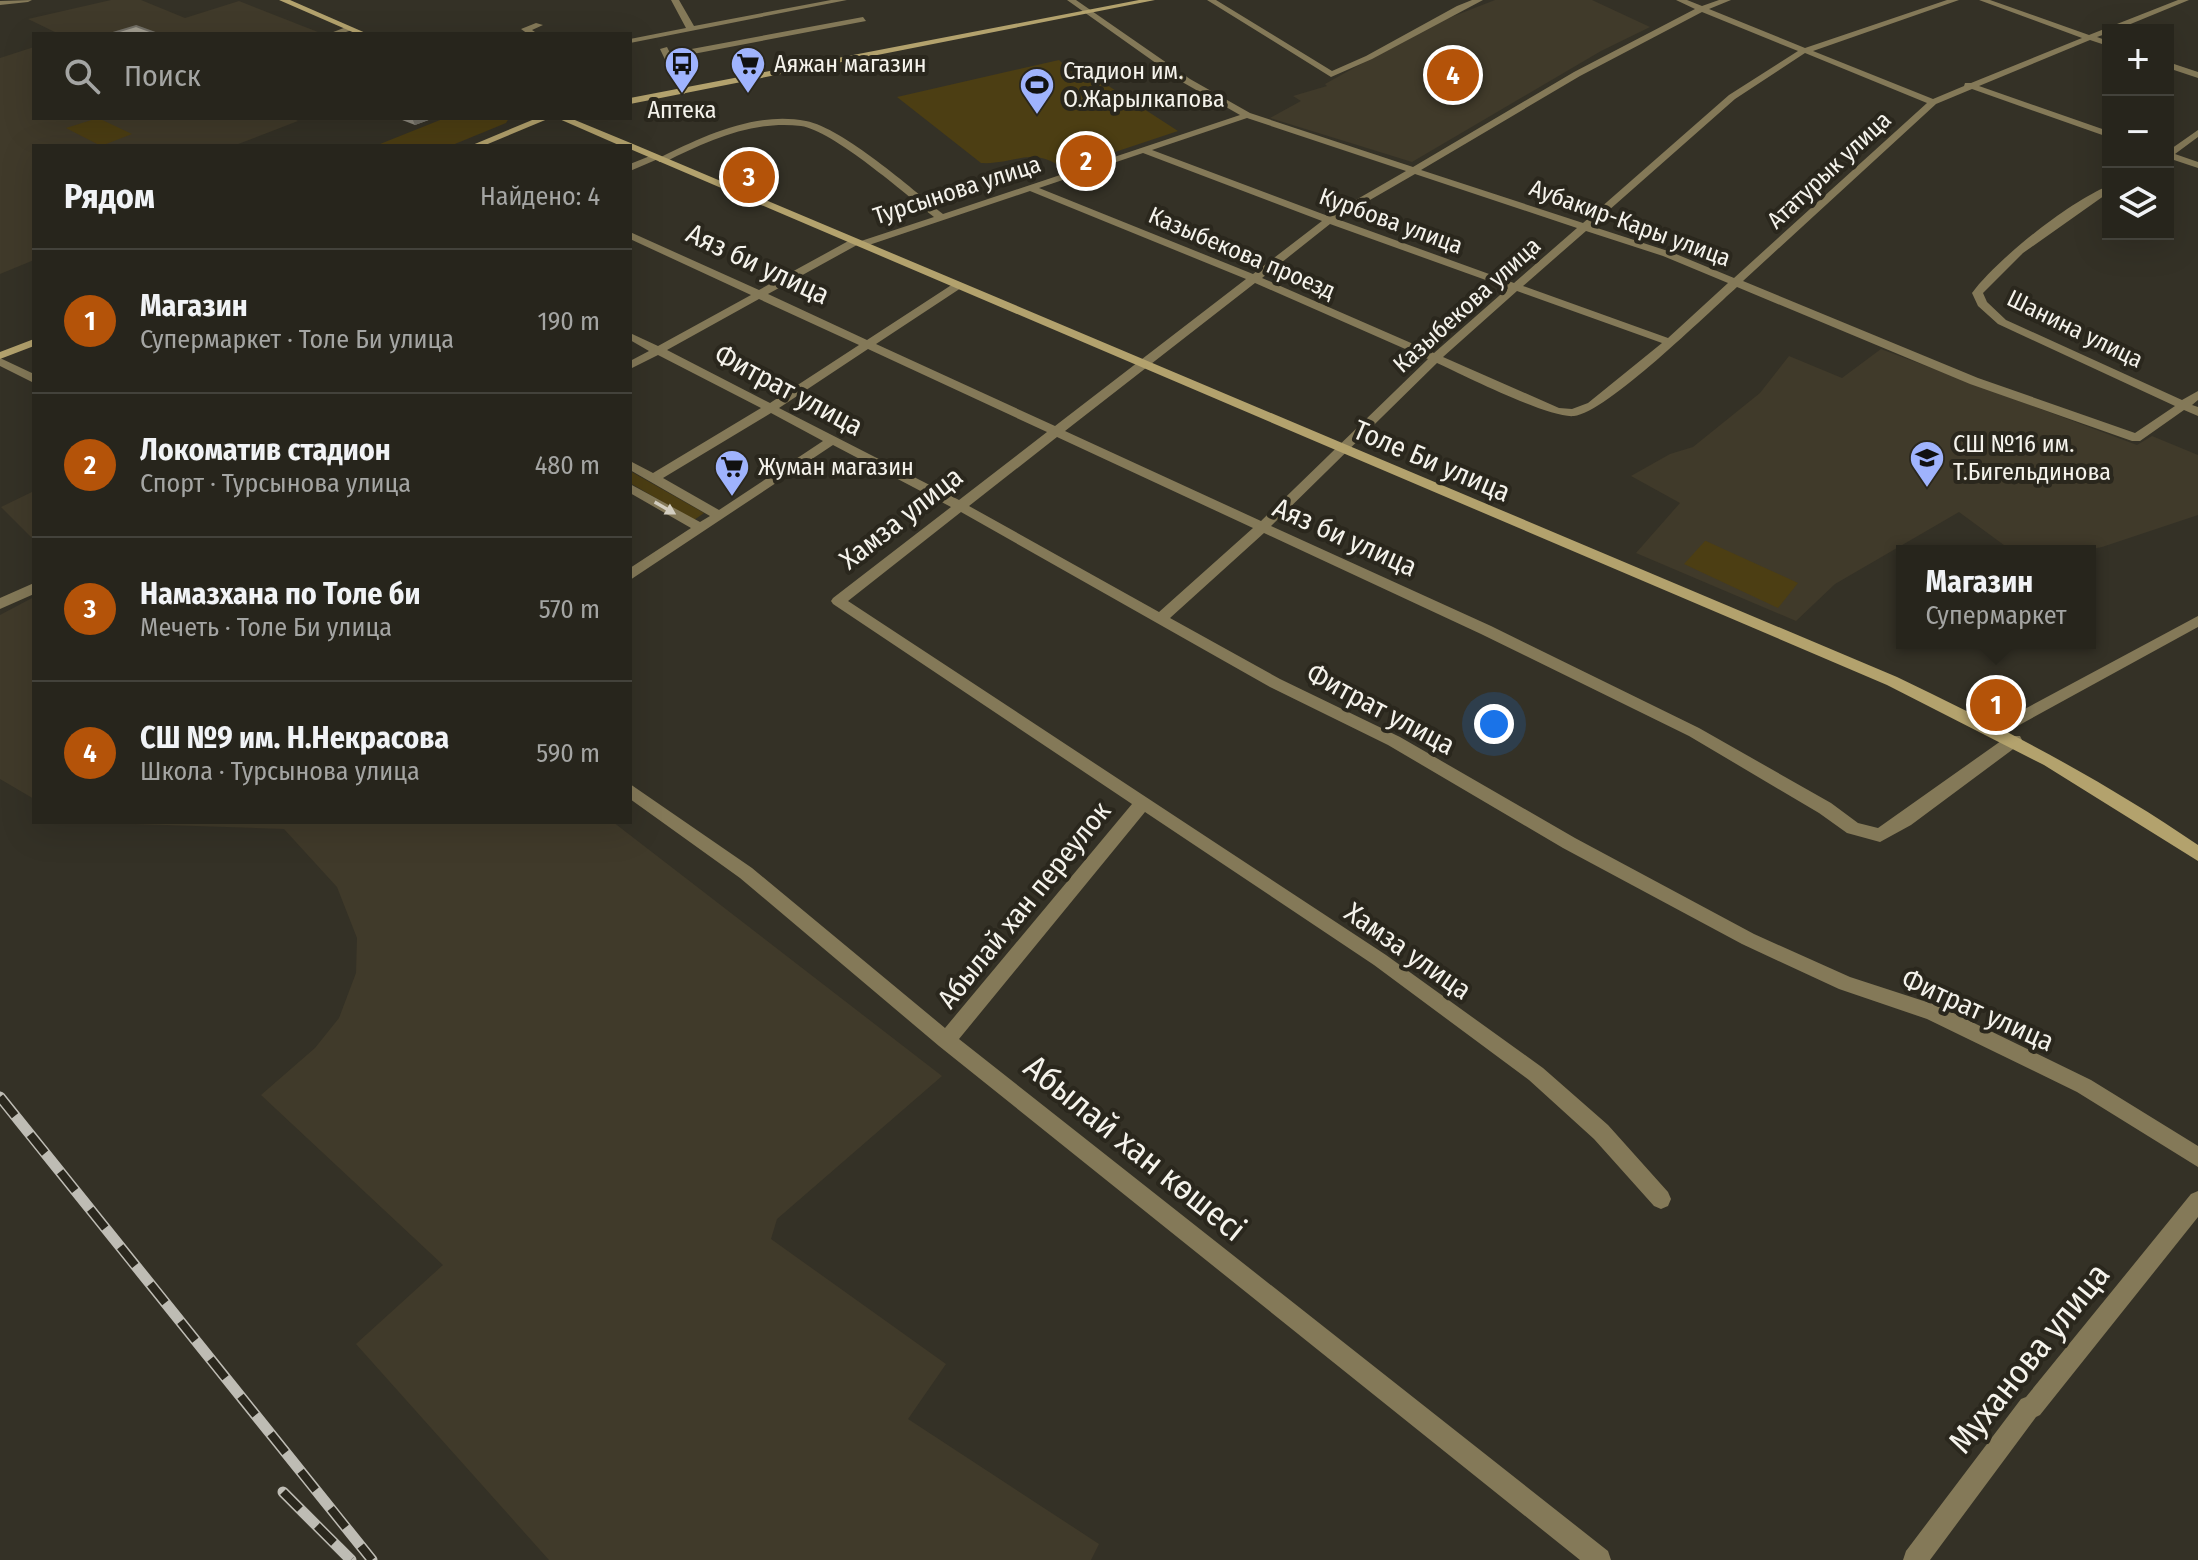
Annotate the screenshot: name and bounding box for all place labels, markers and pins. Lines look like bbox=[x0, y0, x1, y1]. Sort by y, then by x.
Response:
bus stop icon: Аптека bbox=[663, 45, 701, 95]
supermarket icon: Аяжан магазин bbox=[729, 45, 767, 95]
pin: 4 bbox=[1427, 45, 1479, 105]
place label: Аяжан магазин bbox=[774, 50, 927, 78]
place label: Стадион им. О.Жарылкапова bbox=[1063, 57, 1225, 113]
sports icon: Стадион им. О.Жарылкапова bbox=[1018, 66, 1056, 116]
place label: Аптека bbox=[648, 96, 717, 124]
pin: 2 bbox=[1060, 131, 1112, 191]
pin: 3 bbox=[723, 147, 775, 207]
place label: СШ №16 им. Т.Бигельдинова bbox=[1953, 430, 2111, 486]
school or university icon: СШ №16 им. Т.Бигельдинова bbox=[1908, 439, 1946, 489]
supermarket icon: Жуман магазин bbox=[713, 448, 751, 498]
place label: Жуман магазин bbox=[758, 453, 914, 481]
pin: 1 bbox=[1970, 675, 2022, 735]

